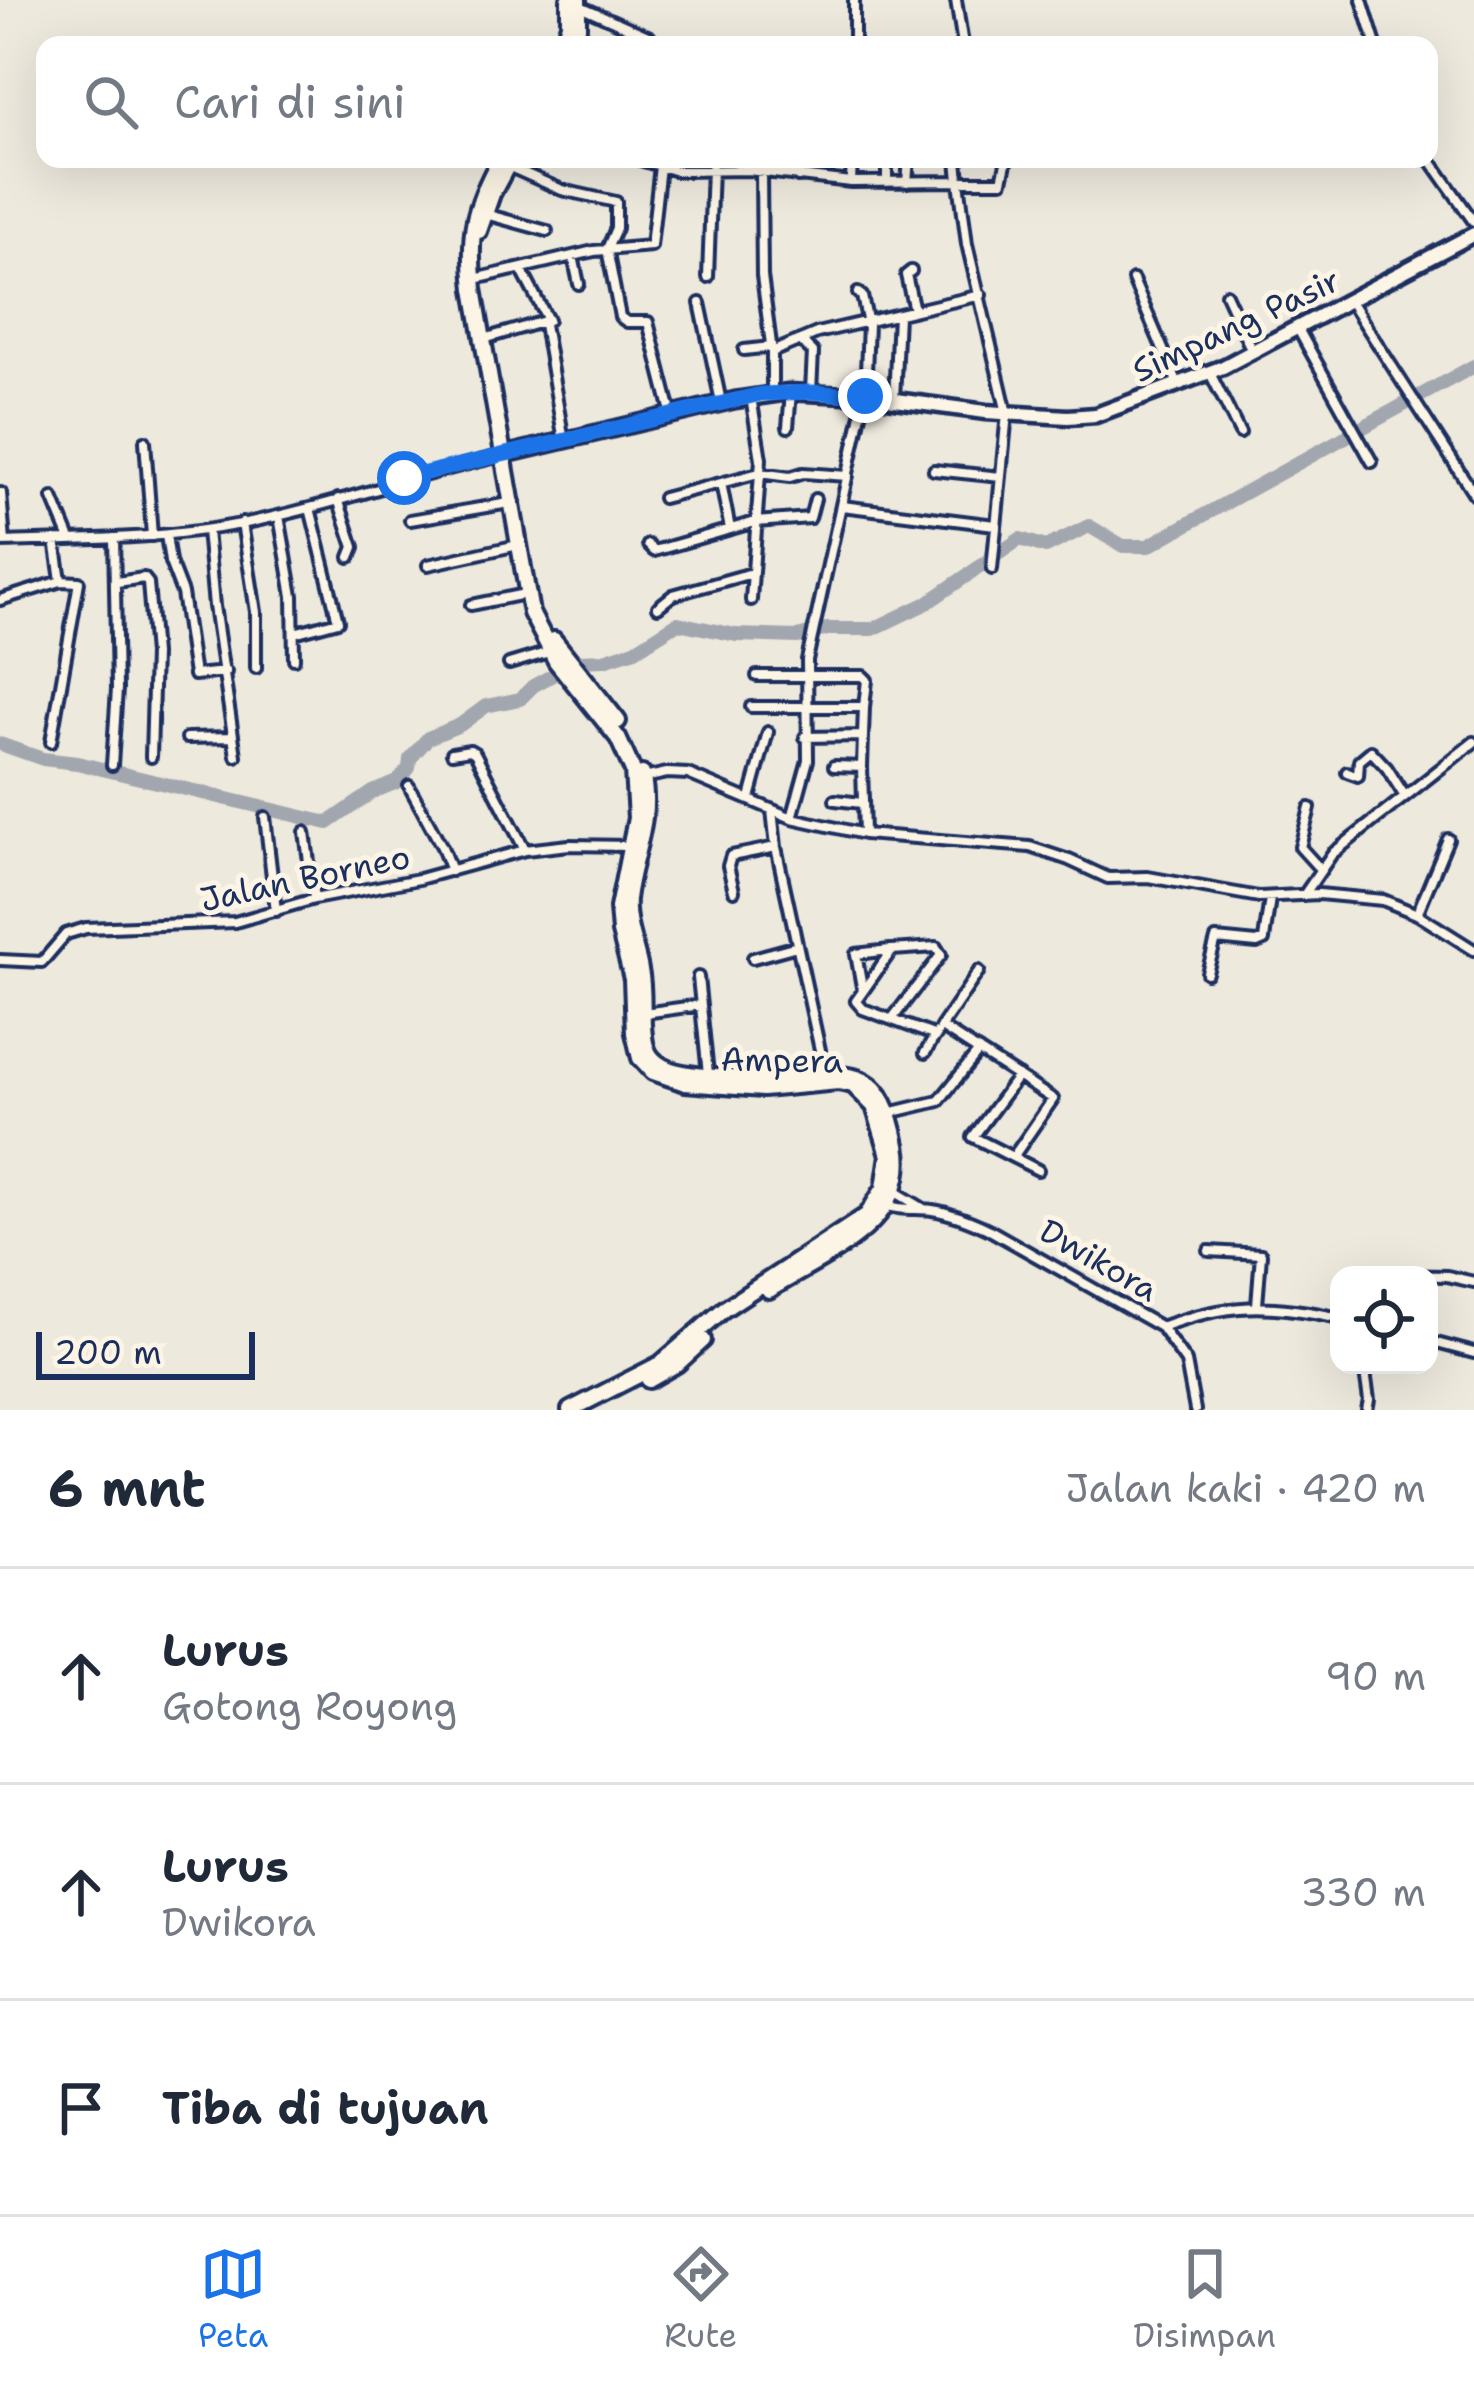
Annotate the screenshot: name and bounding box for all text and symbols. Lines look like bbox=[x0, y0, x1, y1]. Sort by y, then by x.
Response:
search box bbox=[36, 36, 1438, 168]
icon: search bbox=[78, 69, 144, 135]
text: Cari di sini bbox=[174, 72, 406, 132]
street label: Simpang Pasir bbox=[1125, 257, 1347, 393]
route end bbox=[838, 369, 892, 423]
route start bbox=[377, 451, 431, 505]
street label: Jalan Borneo bbox=[196, 834, 414, 922]
street label: Ampera bbox=[720, 1036, 844, 1084]
street label: Dwikora bbox=[1031, 1208, 1167, 1312]
map controls bbox=[1330, 1266, 1438, 1374]
button: locate bbox=[1330, 1266, 1438, 1374]
scale bar bbox=[36, 1326, 255, 1379]
text: 200 m bbox=[54, 1330, 162, 1375]
text: 6 mnt bbox=[48, 1454, 206, 1522]
text: Jalan kaki · 420 m bbox=[1066, 1462, 1426, 1514]
text: Lurus bbox=[162, 1620, 289, 1680]
icon: ahead bbox=[48, 1643, 114, 1709]
text: 90 m bbox=[1325, 1650, 1426, 1702]
text: Gotong Royong bbox=[162, 1680, 457, 1732]
text: Lurus bbox=[162, 1836, 289, 1896]
icon: ahead bbox=[48, 1859, 114, 1925]
text: 330 m bbox=[1300, 1866, 1426, 1918]
text: Dwikora bbox=[162, 1896, 316, 1948]
icon: arrive bbox=[48, 2075, 114, 2141]
text: Tiba di tujuan bbox=[162, 2078, 489, 2138]
tab: Peta bbox=[198, 2241, 268, 2358]
tab: Rute bbox=[664, 2241, 737, 2358]
tab: Disimpan bbox=[1133, 2241, 1276, 2358]

